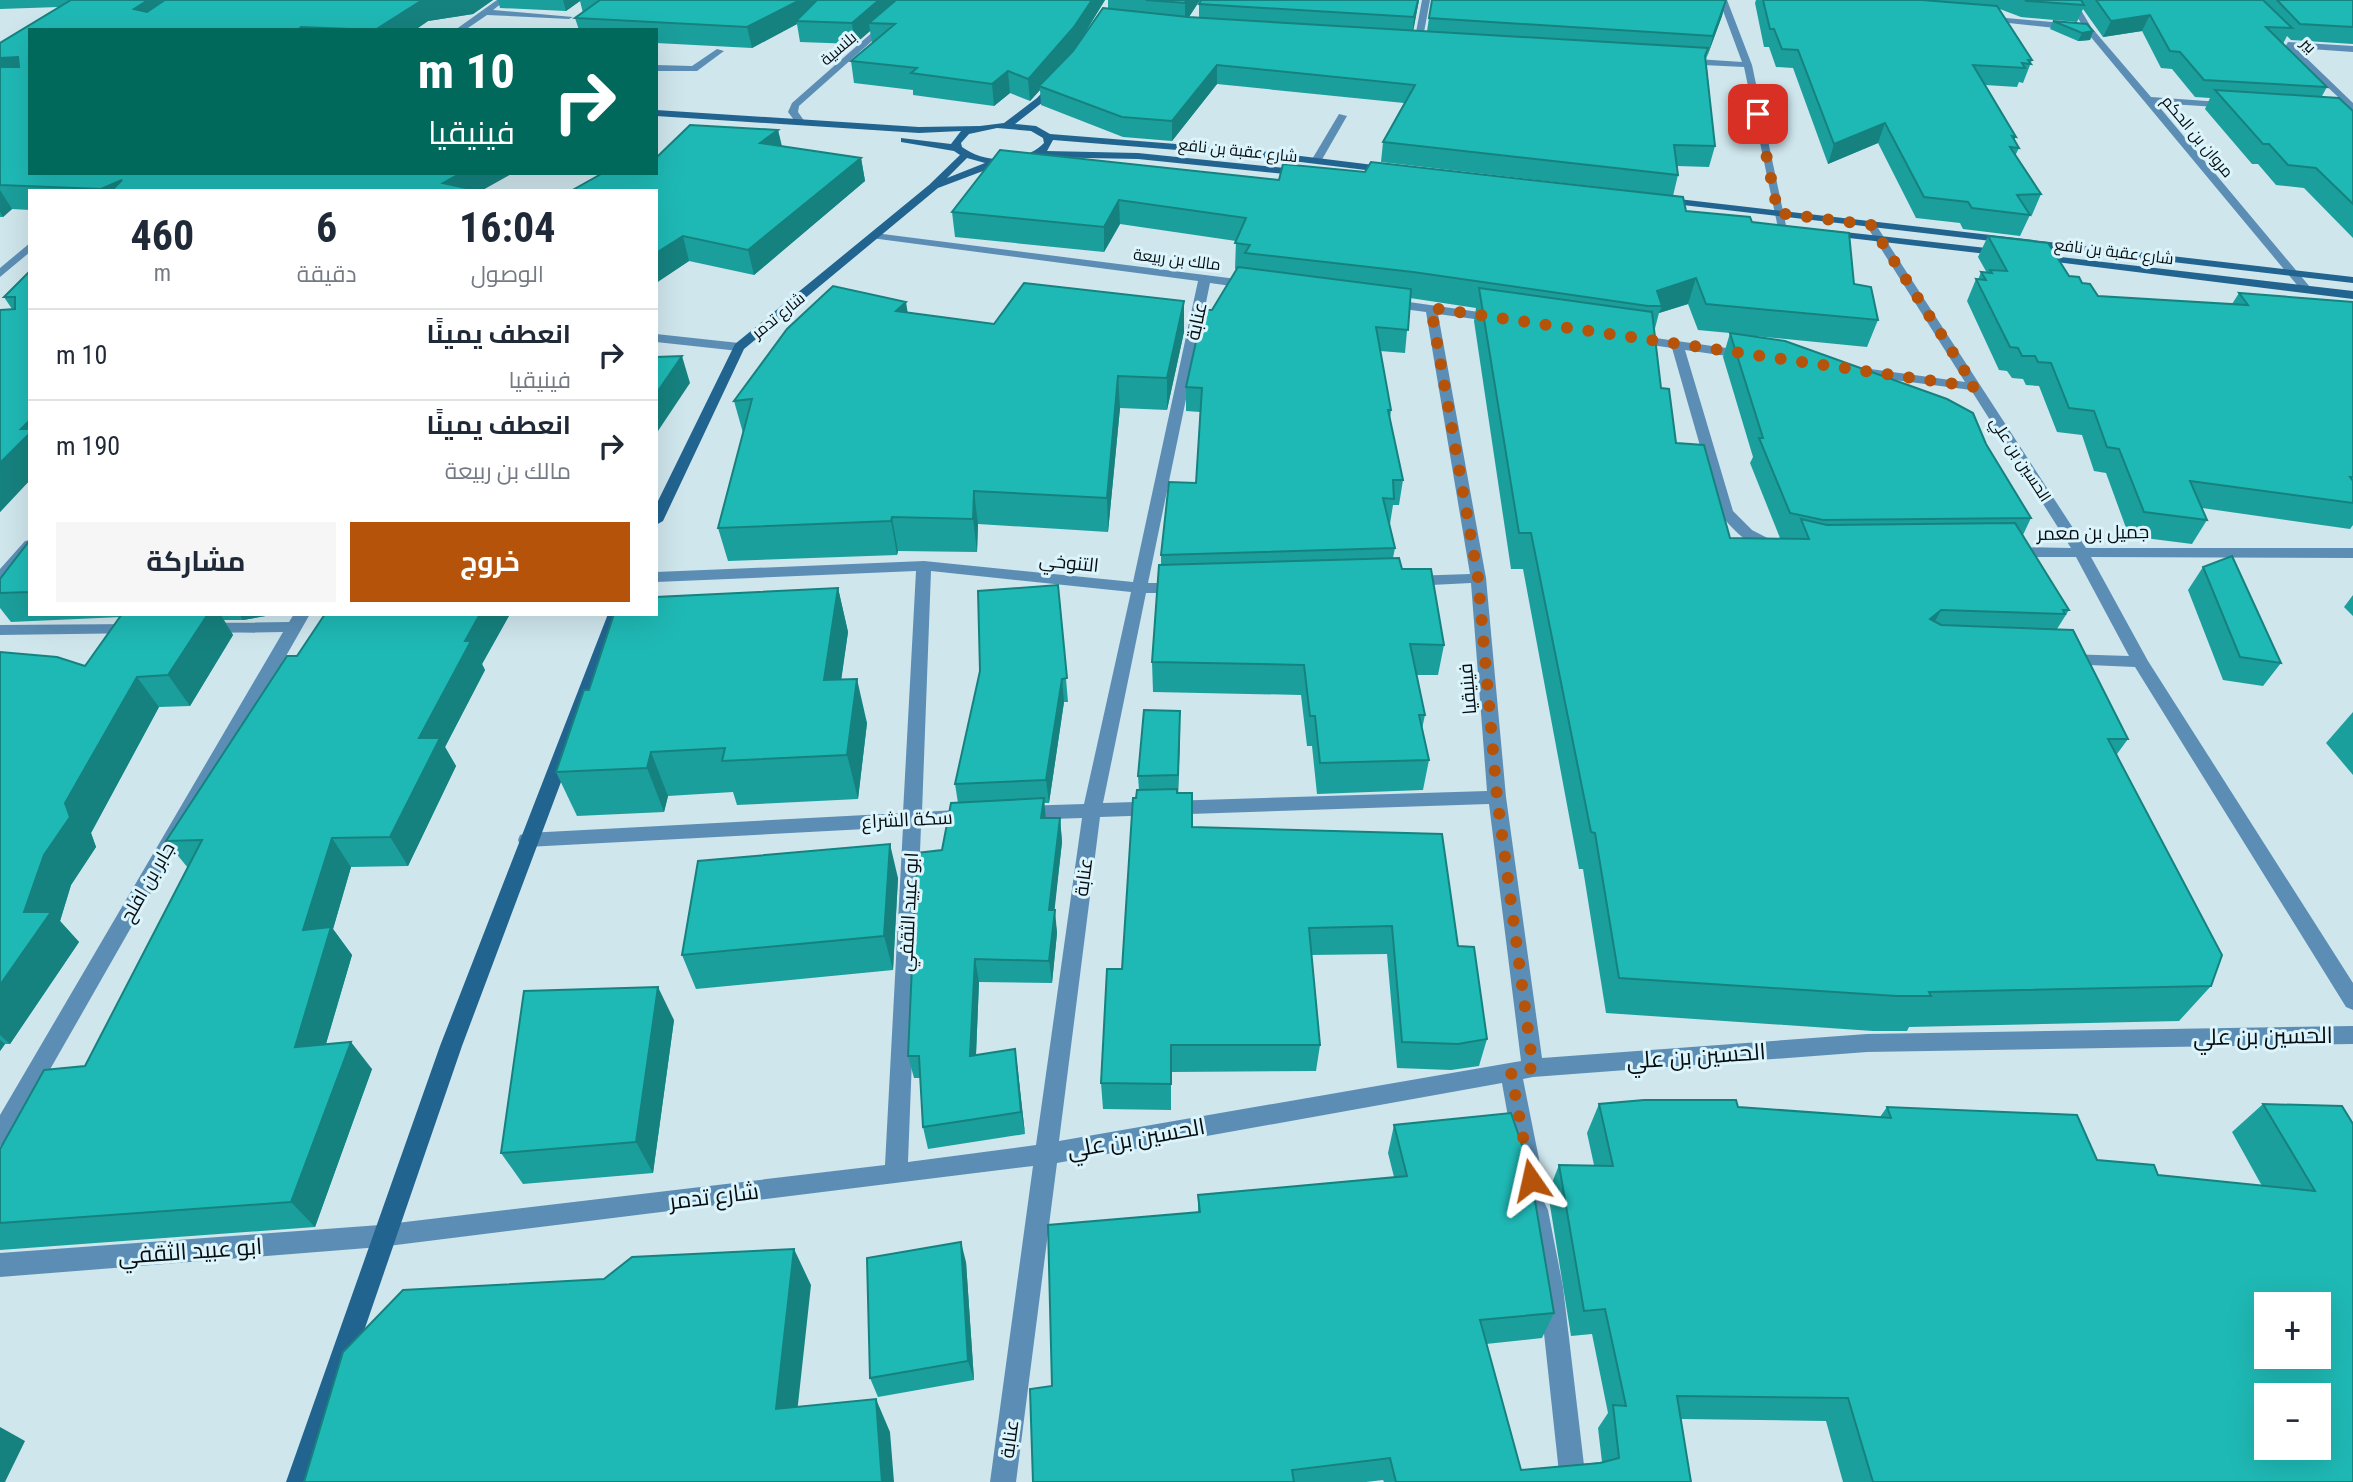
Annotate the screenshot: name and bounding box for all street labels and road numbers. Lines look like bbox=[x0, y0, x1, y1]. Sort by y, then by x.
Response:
street label: بلنسية bbox=[816, 28, 860, 69]
street label: بير bbox=[2296, 33, 2320, 57]
street label: مروان بن الحكم bbox=[2156, 92, 2237, 182]
street label: شارع عقبة بن نافع bbox=[1177, 135, 1299, 168]
street label: شارع عقبة بن نافع bbox=[2053, 235, 2175, 270]
street label: مالك بن ربيعة bbox=[1132, 245, 1222, 275]
street label: شارع تدمر bbox=[747, 288, 810, 345]
street label: عنابة bbox=[1181, 300, 1212, 342]
street label: الحسين بن علي bbox=[1983, 413, 2055, 507]
street label: جميل بن معمر bbox=[2036, 520, 2149, 545]
street label: التنوخي bbox=[1038, 548, 1100, 580]
street label: فينيقيا bbox=[1454, 662, 1481, 716]
street label: سكة الشراع bbox=[861, 806, 953, 835]
street label: جابر بن افلح bbox=[115, 838, 181, 927]
street label: ابو عبيد الثقفي bbox=[894, 852, 926, 972]
street label: عنابة bbox=[1070, 857, 1097, 898]
street label: الحسين بن علي bbox=[2193, 1022, 2333, 1055]
street label: الحسين بن علي bbox=[1625, 1038, 1767, 1079]
street label: الحسين بن علي bbox=[1065, 1113, 1208, 1168]
street label: شارع تدمر bbox=[666, 1178, 761, 1218]
street label: ابو عبيد الثقفي bbox=[117, 1233, 263, 1274]
street label: عنابة bbox=[995, 1418, 1024, 1460]

